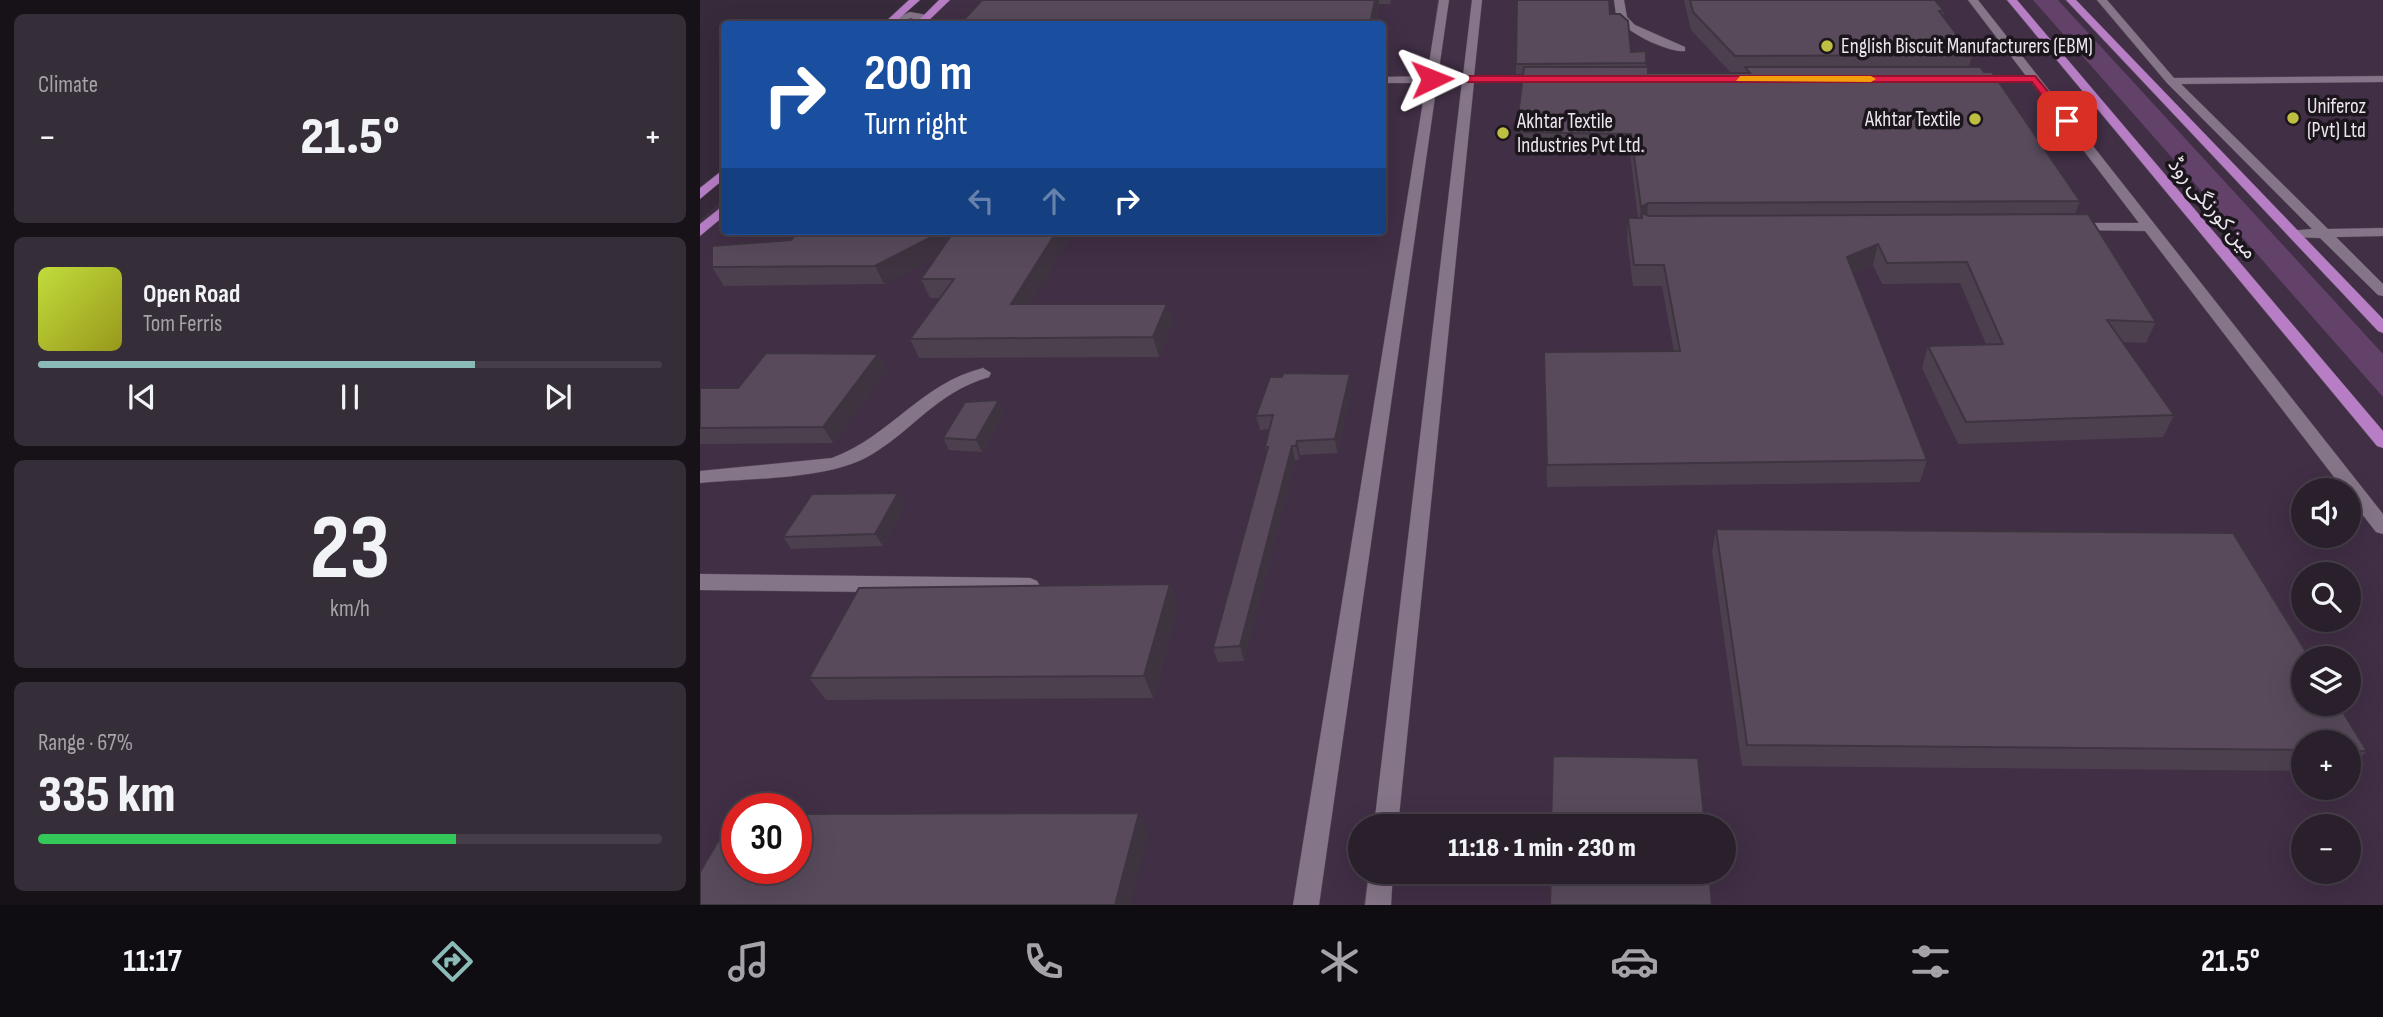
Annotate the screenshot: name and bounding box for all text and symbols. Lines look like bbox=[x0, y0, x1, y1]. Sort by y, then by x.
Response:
place label: English Biscuit Manufacturers (EBM) bbox=[1841, 34, 2093, 59]
marker: English Biscuit Manufacturers (EBM) bbox=[1819, 38, 1835, 54]
position arrow bbox=[1395, 42, 1469, 116]
text: 200 m bbox=[864, 45, 972, 104]
icon: right bbox=[749, 49, 840, 140]
text: Climate bbox=[38, 71, 98, 99]
pin bbox=[2037, 91, 2097, 151]
place label: Uniferoz (Pvt) Ltd bbox=[2307, 94, 2367, 143]
icon: arrive bbox=[2048, 102, 2086, 140]
text: Turn right bbox=[864, 105, 968, 144]
text: 21.5° bbox=[300, 106, 400, 169]
place label: Akhtar Textile bbox=[1864, 107, 1961, 132]
place label: Akhtar Textile Industries Pvt Ltd. bbox=[1516, 109, 1645, 158]
marker: Uniferoz (Pvt) Ltd bbox=[2285, 110, 2301, 126]
marker: Akhtar Textile bbox=[1967, 111, 1983, 127]
text: − bbox=[38, 115, 57, 160]
text: + bbox=[643, 115, 662, 160]
marker: Akhtar Textile Industries Pvt Ltd. bbox=[1495, 125, 1511, 141]
street label: مین کورنگی روڈ bbox=[2163, 152, 2262, 264]
icon: left bbox=[962, 182, 1000, 220]
icon: ahead bbox=[1035, 182, 1073, 220]
icon: right bbox=[1108, 182, 1146, 220]
text: Open Road bbox=[143, 279, 240, 310]
text: Tom Ferris bbox=[143, 310, 222, 338]
icon: previous bbox=[123, 378, 161, 416]
icon: pause bbox=[331, 378, 369, 416]
icon: next bbox=[539, 378, 577, 416]
map controls bbox=[2291, 478, 2361, 884]
button: sound bbox=[2291, 478, 2361, 548]
text: 23 bbox=[310, 495, 390, 604]
button: search bbox=[2291, 562, 2361, 632]
text: km/h bbox=[330, 595, 370, 623]
button: layers bbox=[2291, 646, 2361, 716]
text: Range · 67% bbox=[38, 729, 133, 757]
button: + bbox=[2291, 730, 2361, 800]
text: 335 km bbox=[38, 764, 176, 827]
speed limit sign: 30 bbox=[721, 793, 812, 884]
button: − bbox=[2291, 814, 2361, 884]
text: 11:18 · 1 min · 230 m bbox=[1448, 833, 1636, 864]
icon: directions bbox=[428, 937, 477, 986]
icon: music bbox=[724, 937, 773, 986]
icon: phone bbox=[1019, 937, 1068, 986]
icon: climate bbox=[1315, 937, 1364, 986]
icon: car bbox=[1610, 937, 1659, 986]
icon: filters bbox=[1906, 937, 1955, 986]
text: 11:17 bbox=[123, 942, 182, 981]
text: 21.5° bbox=[2201, 942, 2260, 981]

